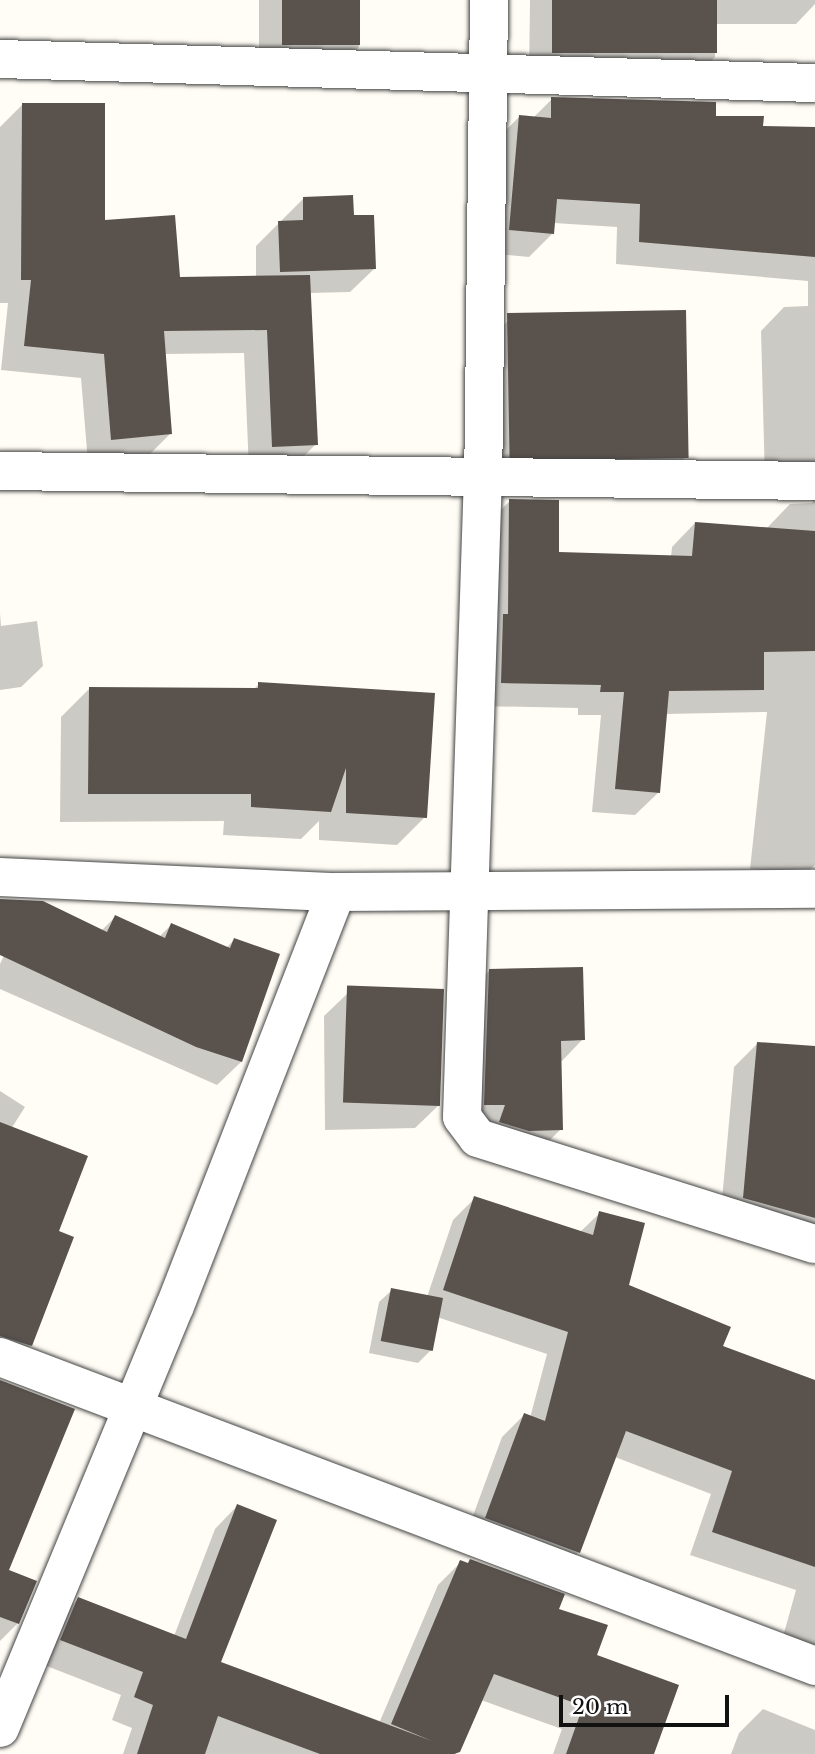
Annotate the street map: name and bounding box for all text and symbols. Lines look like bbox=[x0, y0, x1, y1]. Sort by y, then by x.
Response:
scale bar bbox=[563, 1680, 733, 1724]
text: 20 m bbox=[572, 1694, 629, 1720]

